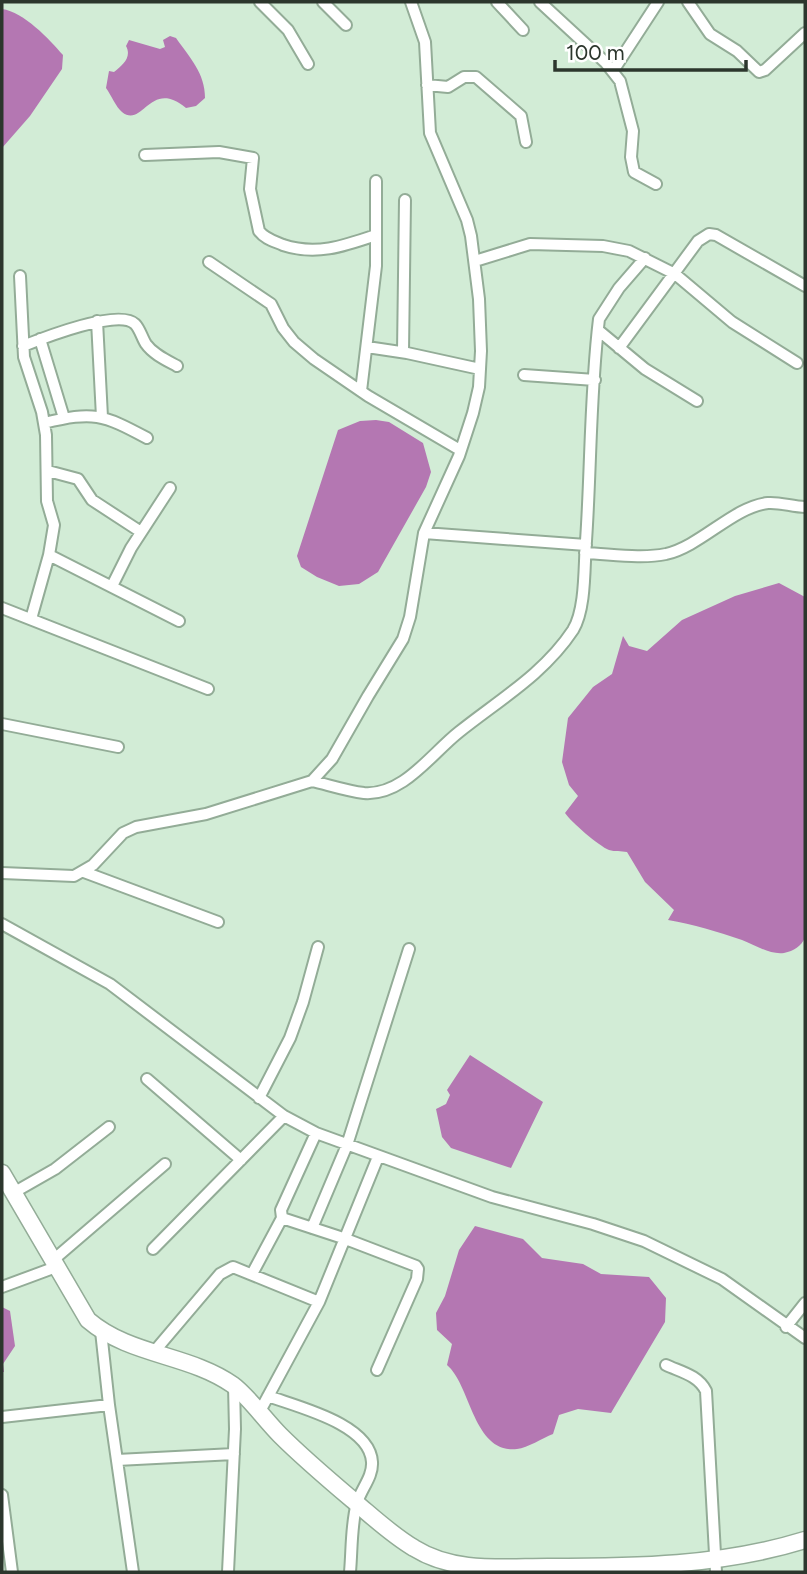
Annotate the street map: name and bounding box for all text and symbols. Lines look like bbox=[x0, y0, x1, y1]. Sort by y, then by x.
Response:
scale bar bbox=[555, 28, 746, 72]
text: 100 m bbox=[566, 40, 625, 65]

